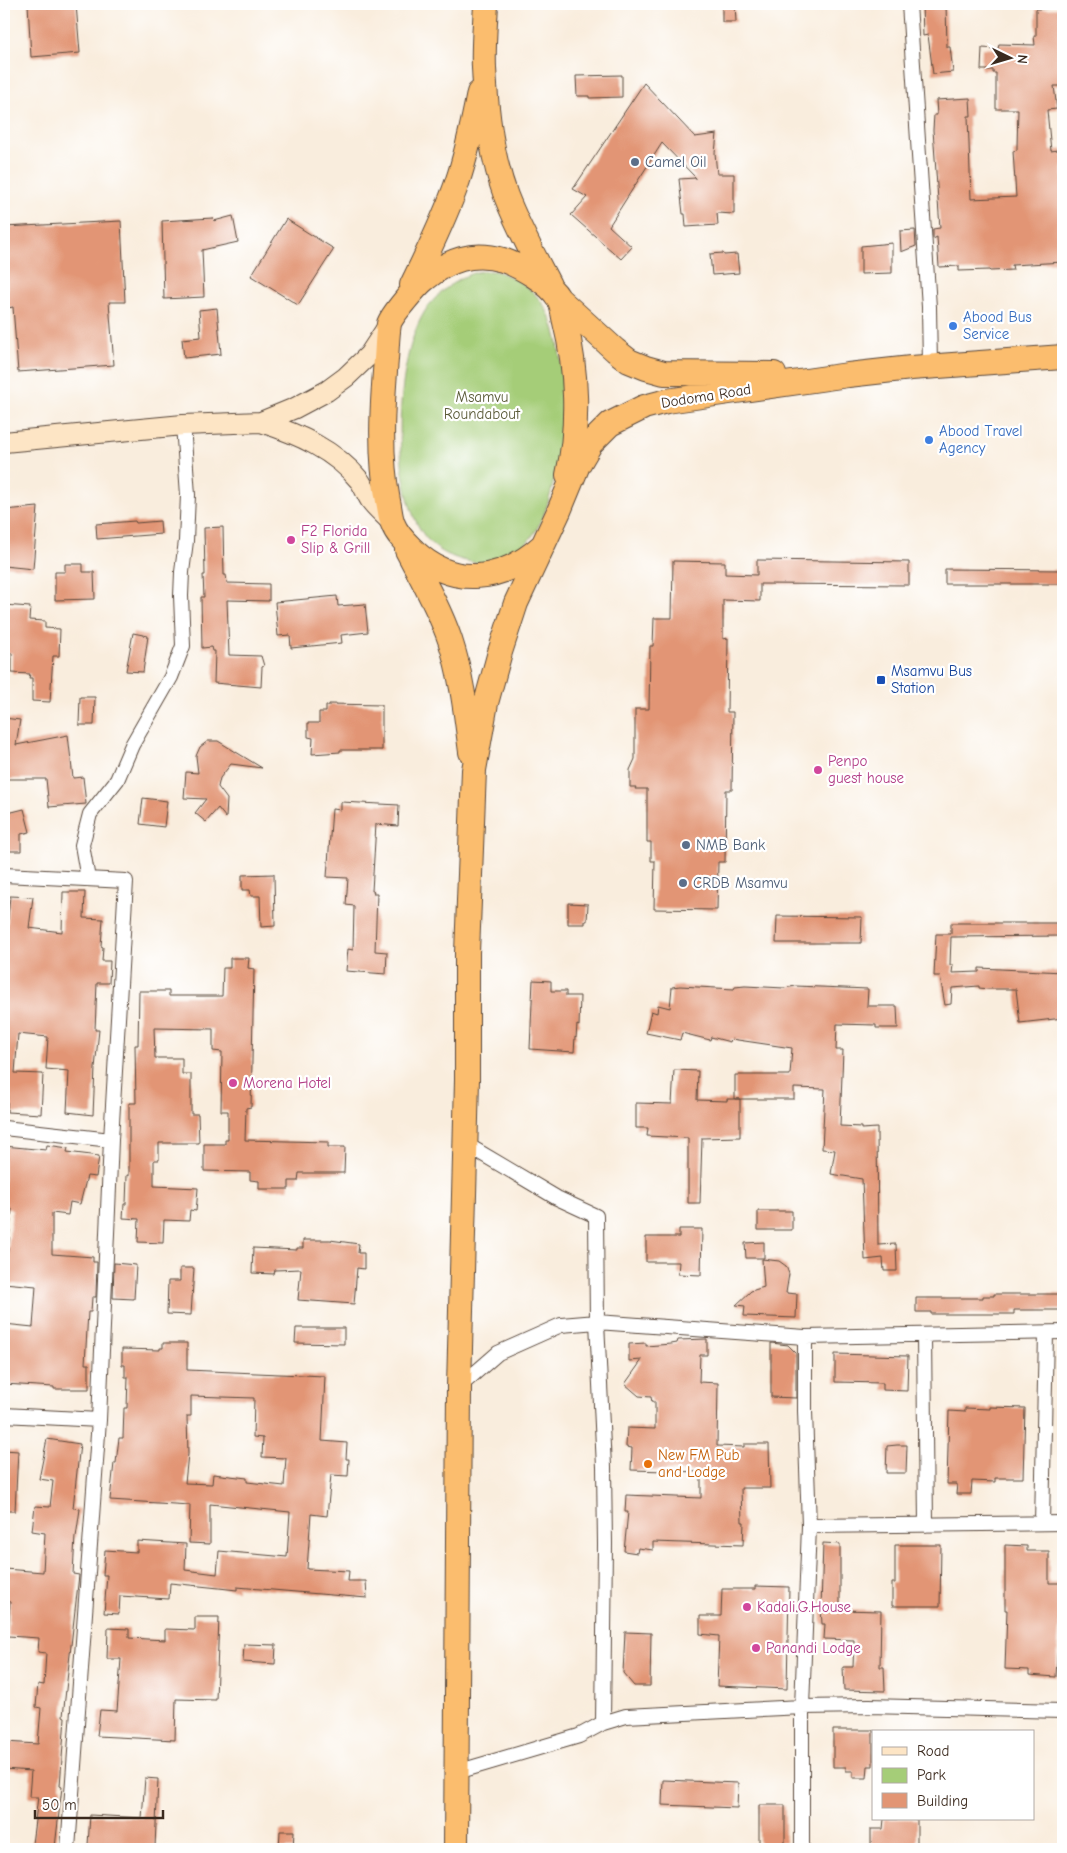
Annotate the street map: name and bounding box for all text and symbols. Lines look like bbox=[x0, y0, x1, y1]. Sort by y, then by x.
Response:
north arrow bbox=[984, 32, 1034, 82]
text: N bbox=[1014, 54, 1031, 64]
place label: Camel Oil bbox=[645, 153, 707, 171]
marker: Camel Oil bbox=[629, 156, 641, 168]
place label: Abood Bus Service bbox=[963, 308, 1032, 343]
marker: Abood Bus Service bbox=[947, 320, 959, 332]
street label: Dodoma Road bbox=[660, 380, 752, 412]
park label: Msamvu Roundabout bbox=[444, 388, 521, 423]
place label: Abood Travel Agency bbox=[939, 422, 1023, 457]
marker: Abood Travel Agency bbox=[923, 434, 935, 446]
place label: F2 Florida Slip & Grill bbox=[301, 522, 370, 557]
marker: F2 Florida Slip & Grill bbox=[285, 534, 297, 546]
place label: Msamvu Bus Station bbox=[891, 662, 972, 697]
marker: Msamvu Bus Station bbox=[875, 674, 887, 686]
place label: Penpo guest house bbox=[828, 752, 905, 787]
marker: Penpo guest house bbox=[812, 764, 824, 776]
place label: NMB Bank bbox=[696, 836, 766, 854]
marker: NMB Bank bbox=[680, 839, 692, 851]
place label: CRDB Msamvu bbox=[693, 874, 788, 892]
marker: CRDB Msamvu bbox=[677, 877, 689, 889]
place label: Morena Hotel bbox=[243, 1074, 331, 1092]
marker: Morena Hotel bbox=[227, 1077, 239, 1089]
place label: New FM Pub and Lodge bbox=[658, 1446, 740, 1481]
marker: New FM Pub and Lodge bbox=[642, 1458, 654, 1470]
place label: Kadali.G.House bbox=[757, 1598, 851, 1616]
marker: Kadali.G.House bbox=[741, 1601, 753, 1613]
place label: Panandi Lodge bbox=[766, 1639, 861, 1657]
marker: Panandi Lodge bbox=[750, 1642, 762, 1654]
legend bbox=[872, 1730, 1034, 1820]
text: Road bbox=[917, 1742, 949, 1760]
text: Park bbox=[917, 1766, 946, 1784]
scale bar bbox=[35, 1788, 162, 1820]
text: Building bbox=[917, 1792, 968, 1810]
text: 50 m bbox=[42, 1796, 77, 1814]

